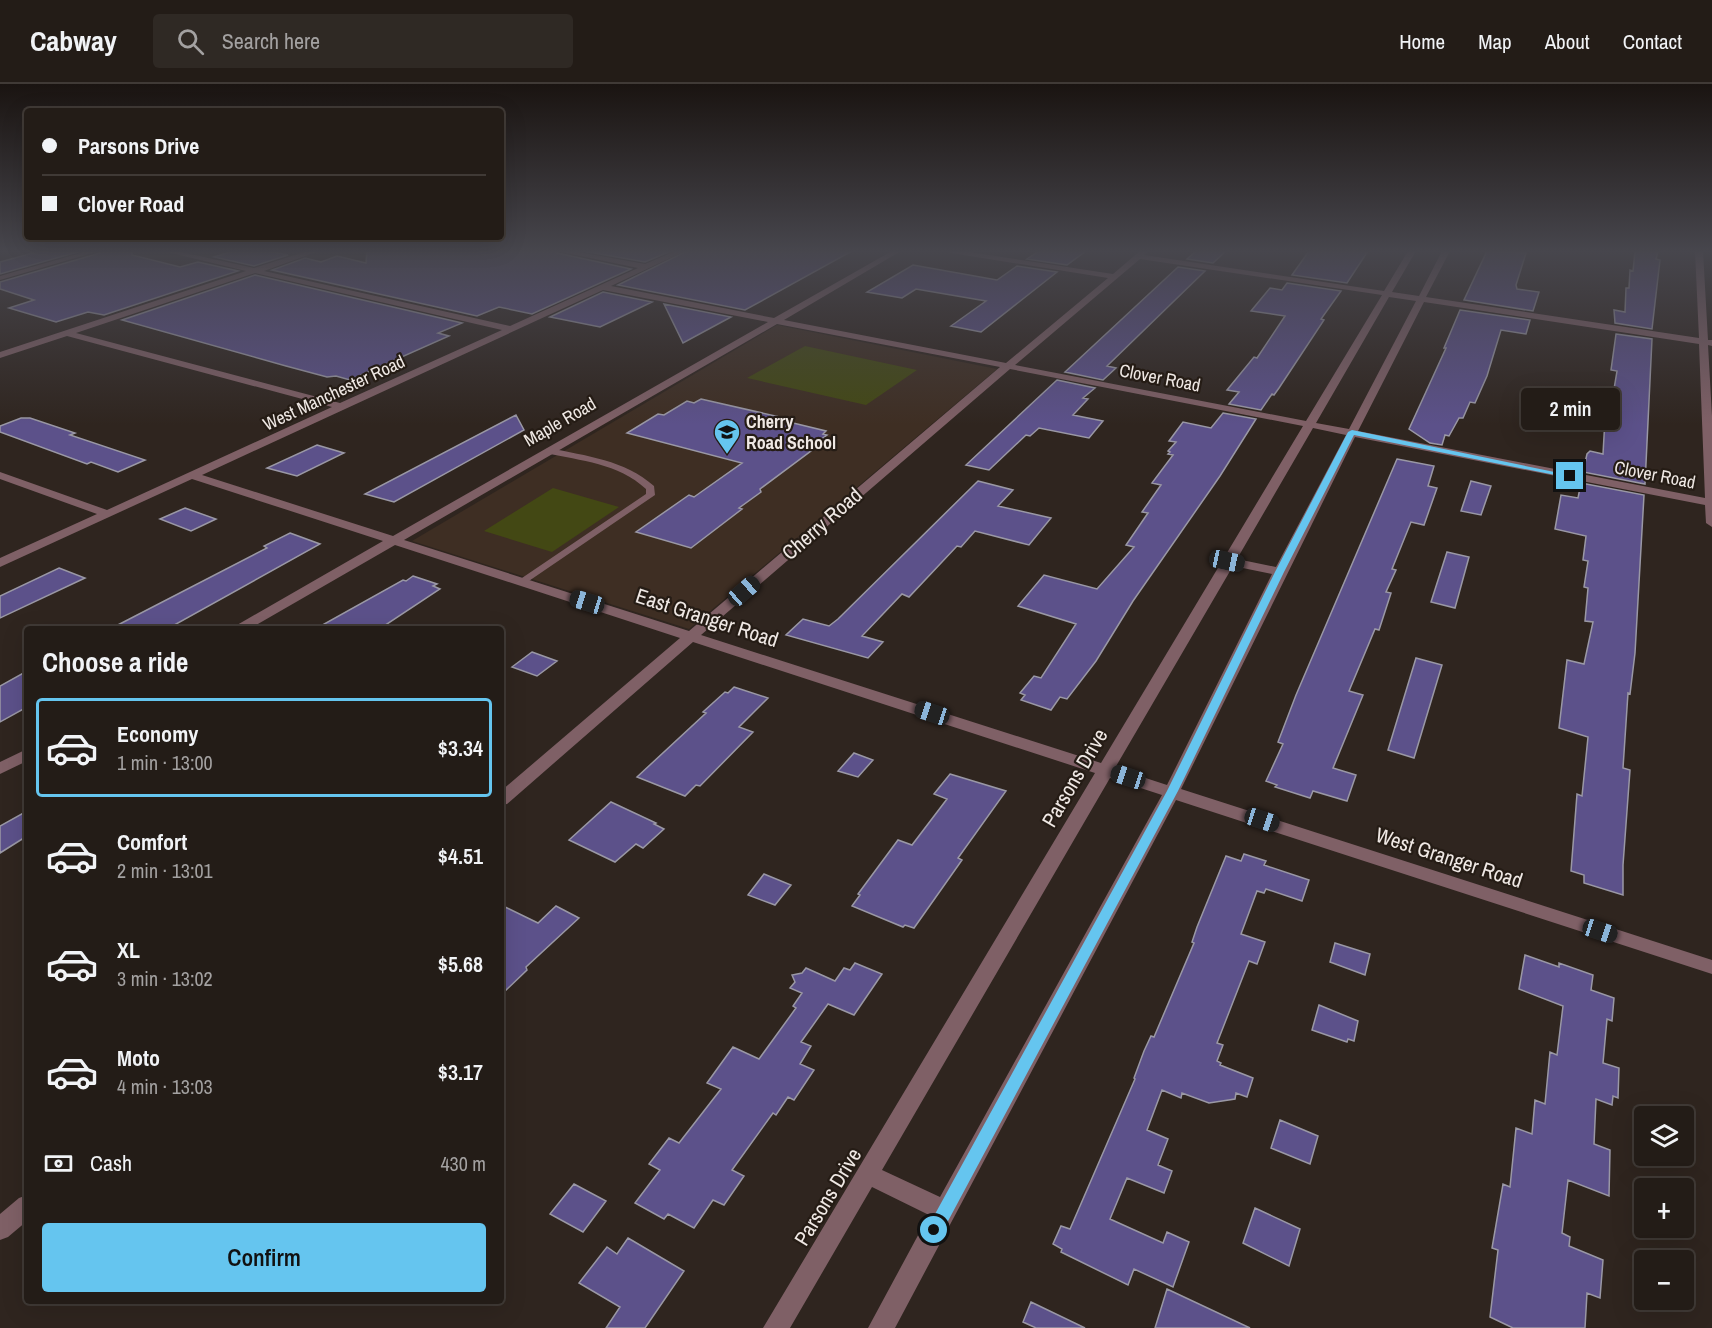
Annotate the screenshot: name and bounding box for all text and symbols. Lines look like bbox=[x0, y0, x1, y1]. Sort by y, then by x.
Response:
search box bbox=[153, 14, 573, 68]
text: Cabway bbox=[30, 22, 117, 60]
icon: search bbox=[174, 25, 207, 58]
text: Search here bbox=[222, 26, 320, 56]
text: Home bbox=[1399, 27, 1445, 56]
text: Map bbox=[1478, 27, 1512, 56]
text: About bbox=[1545, 27, 1590, 56]
text: Contact bbox=[1623, 27, 1682, 56]
text: Parsons Drive bbox=[78, 131, 199, 161]
text: Clover Road bbox=[78, 189, 184, 219]
street label: West Manchester Road bbox=[259, 349, 409, 436]
street label: Clover Road bbox=[1117, 357, 1203, 398]
callout: 2 min bbox=[1520, 389, 1620, 431]
street label: Maple Road bbox=[519, 391, 600, 452]
text: 2 min bbox=[1549, 395, 1592, 422]
place label: Cherry Road School bbox=[746, 409, 836, 455]
school or university icon: Cherry Road School bbox=[712, 417, 742, 455]
street label: Clover Road bbox=[1612, 454, 1698, 495]
route end bbox=[1556, 462, 1583, 489]
street label: Cherry Road bbox=[775, 481, 868, 567]
car bbox=[1208, 548, 1246, 574]
car bbox=[725, 572, 763, 610]
street label: East Granger Road bbox=[632, 581, 782, 654]
car bbox=[567, 588, 607, 616]
text: Choose a ride bbox=[42, 644, 188, 680]
car bbox=[912, 699, 952, 727]
text: Economy bbox=[117, 719, 198, 749]
icon: car bbox=[45, 721, 99, 775]
street label: Parsons Drive bbox=[1035, 723, 1114, 832]
text: $3.34 bbox=[438, 733, 483, 763]
text: 1 min · 13:00 bbox=[117, 749, 213, 776]
car bbox=[1108, 763, 1148, 791]
car bbox=[1242, 806, 1282, 834]
street label: West Granger Road bbox=[1372, 820, 1526, 895]
text: Comfort bbox=[117, 827, 187, 857]
icon: car bbox=[45, 829, 99, 883]
text: $4.51 bbox=[438, 841, 483, 871]
text: 2 min · 13:01 bbox=[117, 857, 213, 884]
car bbox=[1580, 917, 1620, 945]
text: XL bbox=[117, 935, 140, 965]
icon: car bbox=[45, 937, 99, 991]
text: $5.68 bbox=[438, 949, 483, 979]
text: 3 min · 13:02 bbox=[117, 965, 213, 992]
text: Moto bbox=[117, 1043, 160, 1073]
icon: car bbox=[45, 1045, 99, 1099]
text: $3.17 bbox=[438, 1057, 483, 1087]
text: 4 min · 13:03 bbox=[117, 1073, 213, 1100]
map controls bbox=[1634, 1106, 1694, 1310]
button: layers bbox=[1634, 1106, 1694, 1166]
street label: Parsons Drive bbox=[787, 1143, 868, 1251]
icon: cash bbox=[42, 1147, 75, 1180]
text: Cash bbox=[90, 1148, 132, 1178]
text: 430 m bbox=[440, 1150, 486, 1177]
button: + bbox=[1634, 1178, 1694, 1238]
route start bbox=[920, 1216, 947, 1243]
button: Confirm bbox=[42, 1223, 486, 1292]
button: − bbox=[1634, 1250, 1694, 1310]

